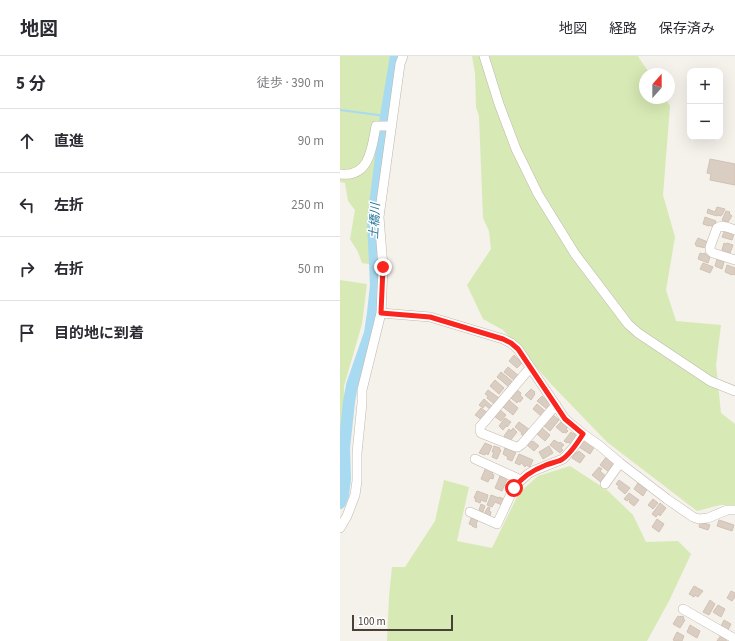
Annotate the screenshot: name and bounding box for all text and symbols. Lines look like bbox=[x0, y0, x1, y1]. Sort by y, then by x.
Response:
text: 地図 bbox=[20, 16, 58, 43]
text: 地図 bbox=[559, 19, 587, 39]
text: 経路 bbox=[609, 19, 637, 39]
text: 保存済み bbox=[659, 19, 715, 39]
north arrow bbox=[639, 68, 675, 104]
map controls bbox=[687, 68, 723, 140]
button: + bbox=[687, 68, 723, 104]
text: 5 分 bbox=[16, 72, 45, 96]
text: 徒歩 · 390 m bbox=[257, 74, 324, 92]
button: − bbox=[687, 104, 723, 140]
icon: ahead bbox=[16, 130, 38, 152]
text: 直進 bbox=[54, 131, 84, 152]
text: 90 m bbox=[298, 132, 324, 150]
icon: left bbox=[16, 194, 38, 216]
text: 左折 bbox=[54, 195, 84, 216]
text: 250 m bbox=[291, 196, 324, 214]
water label: 土橋川 bbox=[366, 201, 385, 239]
icon: right bbox=[16, 258, 38, 280]
route end bbox=[374, 258, 392, 276]
text: 右折 bbox=[54, 259, 84, 280]
text: 50 m bbox=[298, 260, 324, 278]
icon: arrive bbox=[16, 322, 38, 344]
text: 目的地に到着 bbox=[54, 323, 144, 344]
route start bbox=[505, 479, 523, 497]
scale bar bbox=[352, 613, 453, 632]
text: 100 m bbox=[358, 614, 386, 629]

